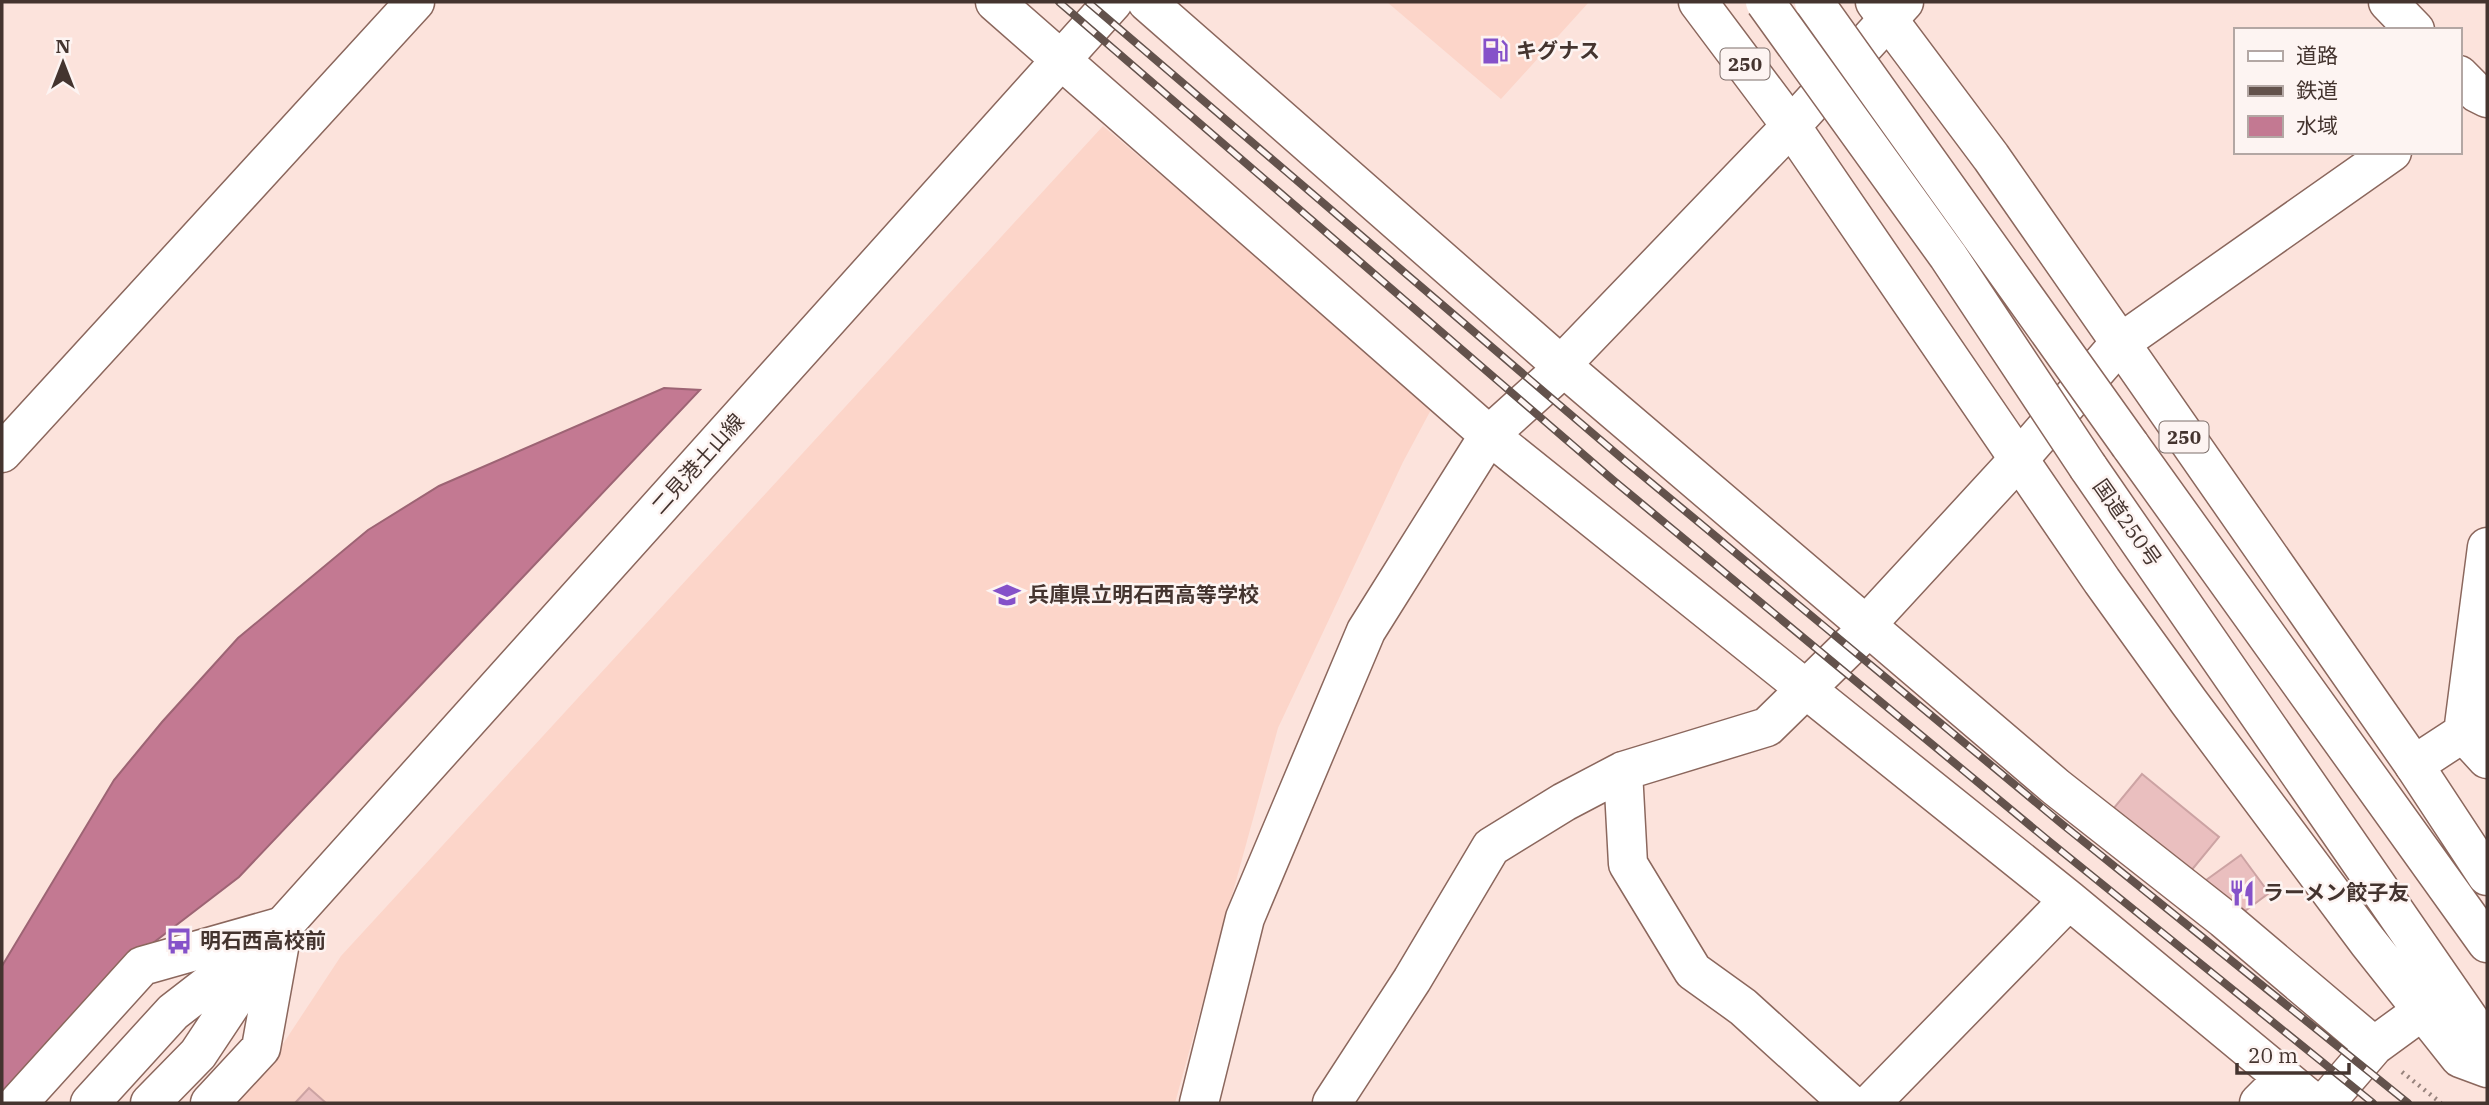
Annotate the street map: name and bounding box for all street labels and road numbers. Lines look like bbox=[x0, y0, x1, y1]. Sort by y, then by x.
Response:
road number: 250 bbox=[1720, 48, 1770, 80]
street label: 二見港土山線 bbox=[645, 407, 750, 520]
road number: 250 bbox=[2160, 422, 2208, 452]
street label: 国道250号 bbox=[2087, 473, 2168, 572]

